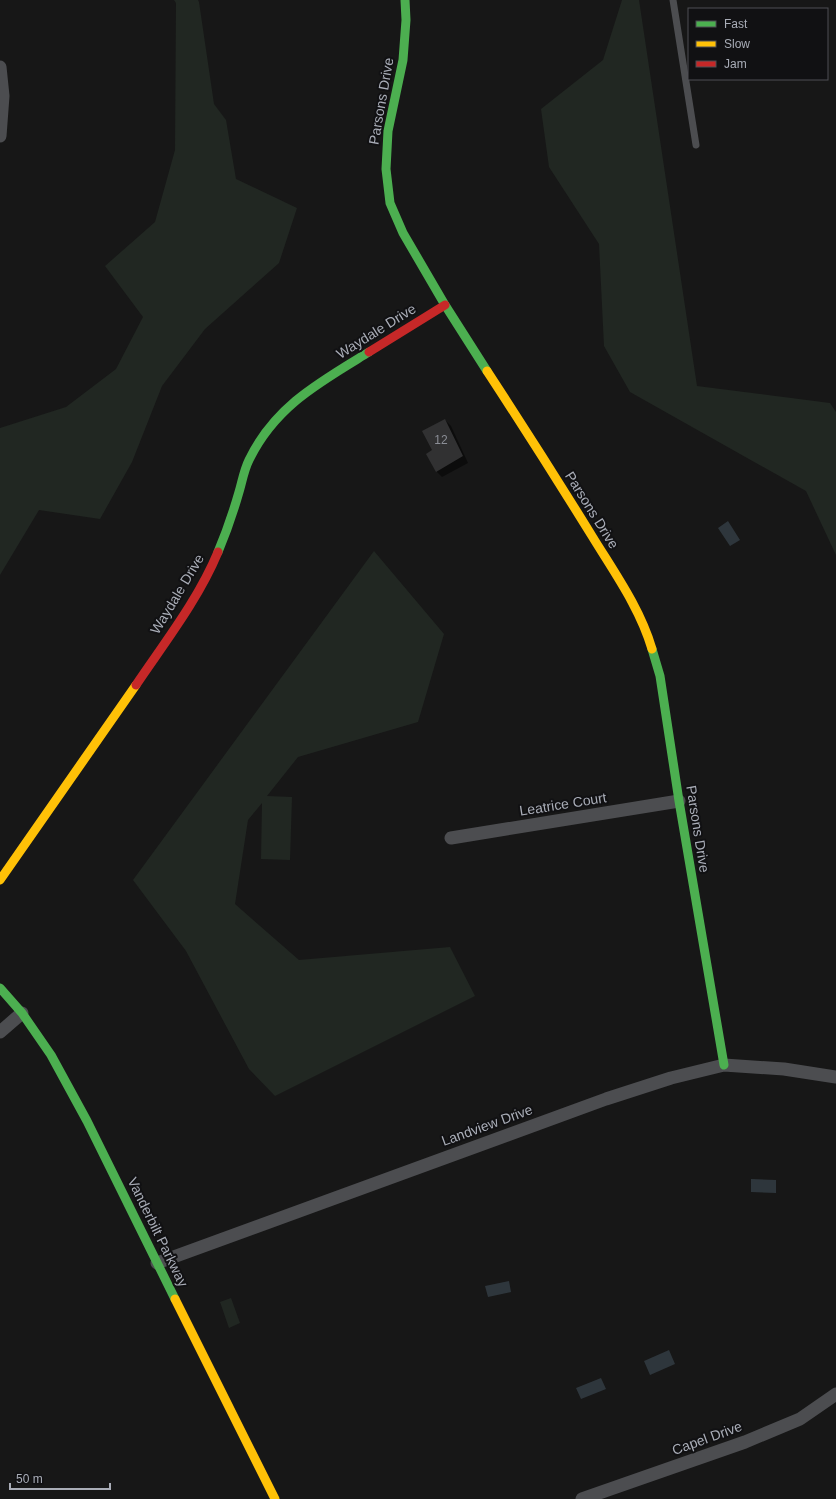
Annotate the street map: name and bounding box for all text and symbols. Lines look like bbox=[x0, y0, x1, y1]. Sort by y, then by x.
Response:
legend bbox=[688, 8, 828, 80]
text: Fast bbox=[724, 17, 748, 31]
text: Slow bbox=[724, 37, 750, 51]
street label: Parsons Drive bbox=[365, 56, 397, 146]
text: Jam bbox=[724, 57, 747, 71]
street label: Waydale Drive bbox=[333, 300, 419, 362]
house number: 12 bbox=[434, 433, 448, 447]
street label: Parsons Drive bbox=[562, 468, 622, 552]
street label: Waydale Drive bbox=[147, 551, 207, 637]
street label: Parsons Drive bbox=[683, 784, 713, 874]
street label: Leatrice Court bbox=[518, 789, 608, 819]
street label: Landview Drive bbox=[439, 1101, 535, 1149]
street label: Vanderbilt Parkway bbox=[125, 1175, 191, 1289]
street label: Capel Drive bbox=[670, 1418, 744, 1458]
scale bar bbox=[10, 1465, 110, 1491]
text: 50 m bbox=[16, 1472, 43, 1486]

